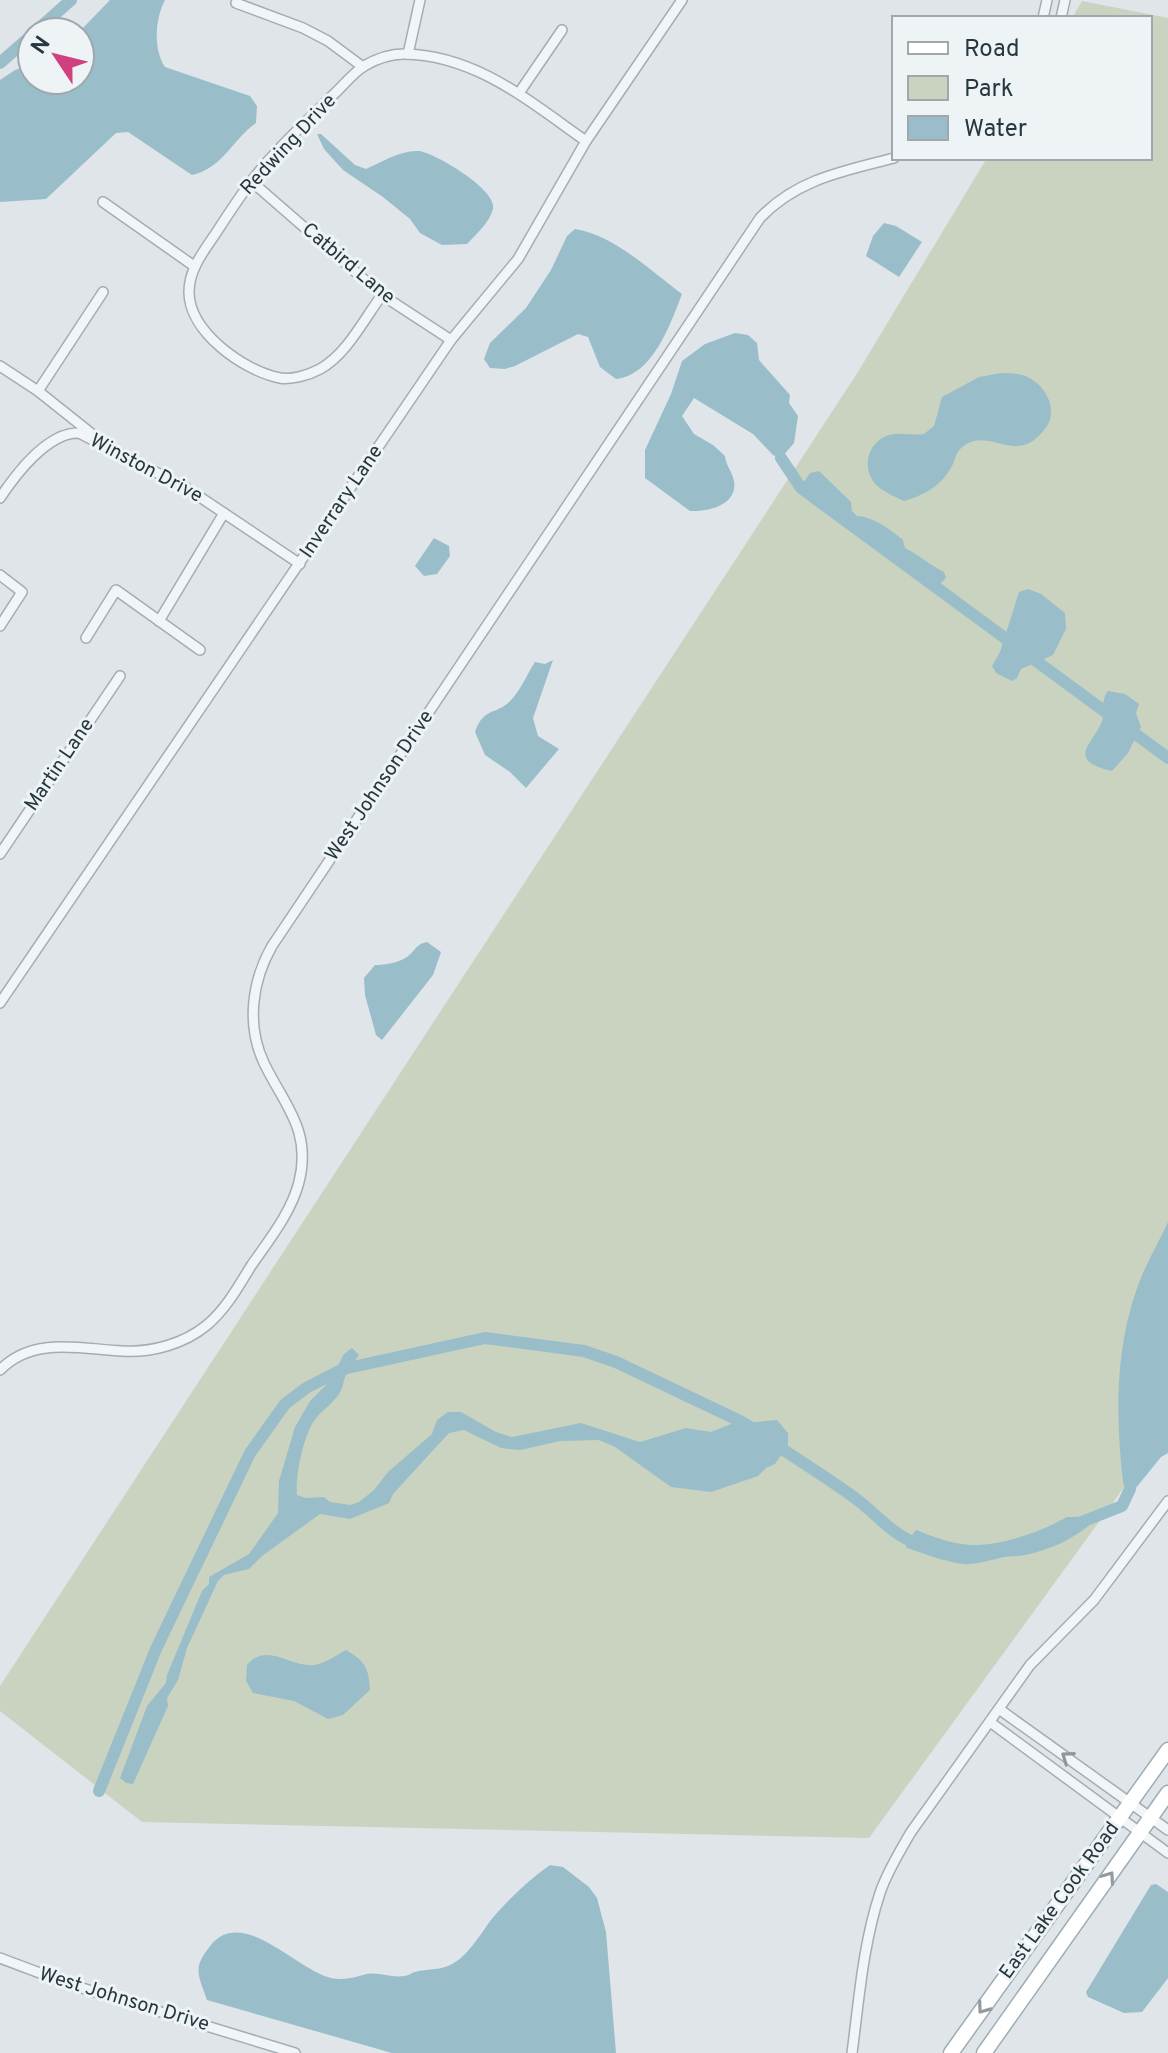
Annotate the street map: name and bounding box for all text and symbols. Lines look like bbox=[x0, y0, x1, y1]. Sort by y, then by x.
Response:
north arrow bbox=[16, 16, 96, 96]
legend bbox=[892, 16, 1152, 160]
text: N bbox=[26, 32, 57, 60]
text: Road bbox=[964, 35, 1020, 65]
text: Park bbox=[964, 75, 1014, 105]
street label: Redwing Drive bbox=[235, 89, 343, 201]
text: Water bbox=[964, 115, 1027, 145]
street label: Catbird Lane bbox=[296, 217, 400, 311]
street label: Winston Drive bbox=[85, 428, 207, 510]
street label: Inverrary Lane bbox=[295, 440, 389, 564]
street label: West Johnson Drive bbox=[320, 705, 440, 867]
street label: Martin Lane bbox=[19, 713, 101, 817]
one-way arrow bbox=[1062, 1752, 1076, 1767]
street label: East Lake Cook Road bbox=[994, 1817, 1126, 1985]
one-way arrow bbox=[1099, 1871, 1114, 1886]
street label: West Johnson Drive bbox=[36, 1962, 212, 2038]
one-way arrow bbox=[979, 1999, 993, 2013]

